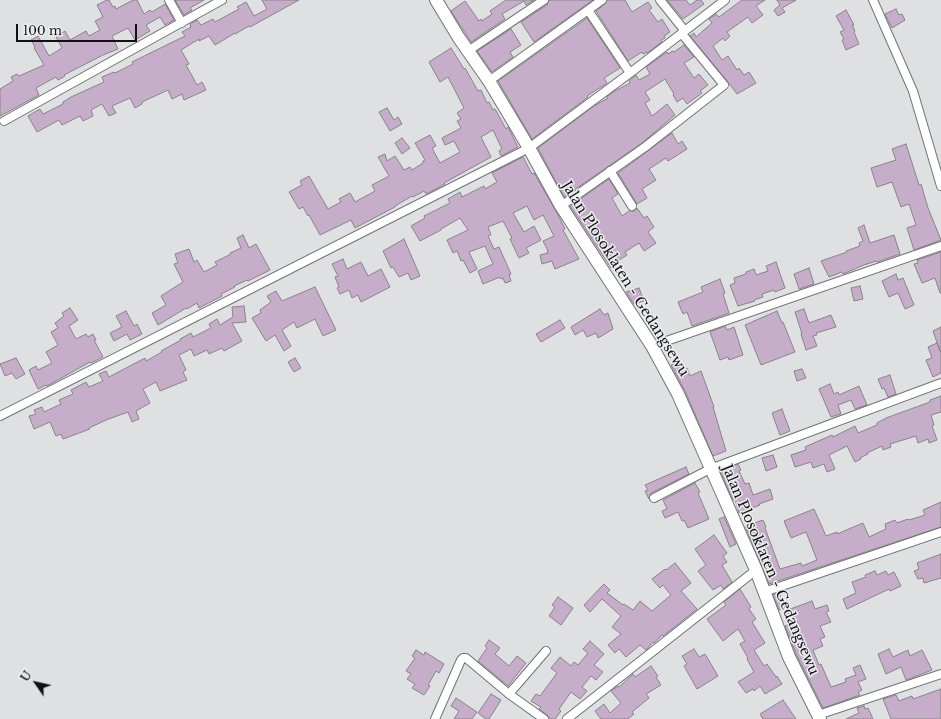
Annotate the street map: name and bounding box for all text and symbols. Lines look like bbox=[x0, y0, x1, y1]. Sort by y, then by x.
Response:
scale bar bbox=[18, 16, 139, 42]
text: 100 m bbox=[23, 23, 62, 38]
street label: Jalan Plosoklaten - Gedangsewu bbox=[558, 178, 692, 380]
street label: Jalan Plosoklaten - Gedangsewu bbox=[718, 462, 822, 678]
north arrow bbox=[16, 663, 56, 703]
text: U bbox=[18, 668, 35, 684]

